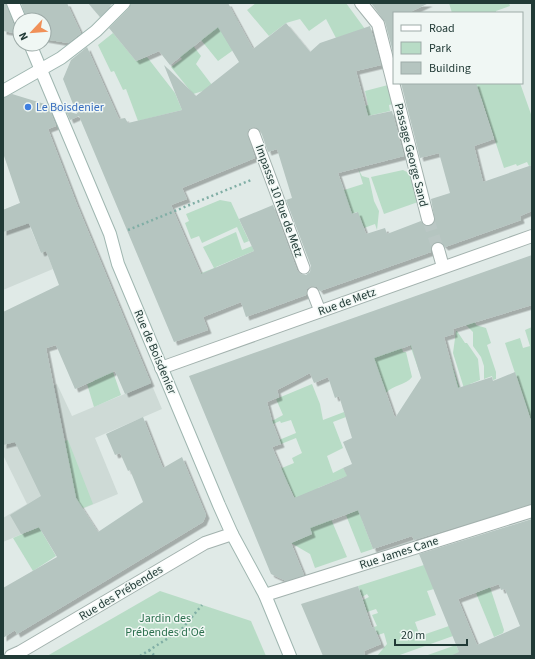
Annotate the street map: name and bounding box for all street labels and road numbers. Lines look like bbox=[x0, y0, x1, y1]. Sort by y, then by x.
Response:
street label: Passage George Sand bbox=[390, 101, 432, 209]
street label: Impasse 10 Rue de Metz bbox=[251, 142, 307, 260]
street label: Rue de Metz bbox=[316, 284, 378, 320]
street label: Rue de Boisdenier bbox=[129, 307, 181, 398]
street label: Rue James Cane bbox=[357, 532, 441, 574]
street label: Rue des Prébendes bbox=[76, 561, 166, 625]

